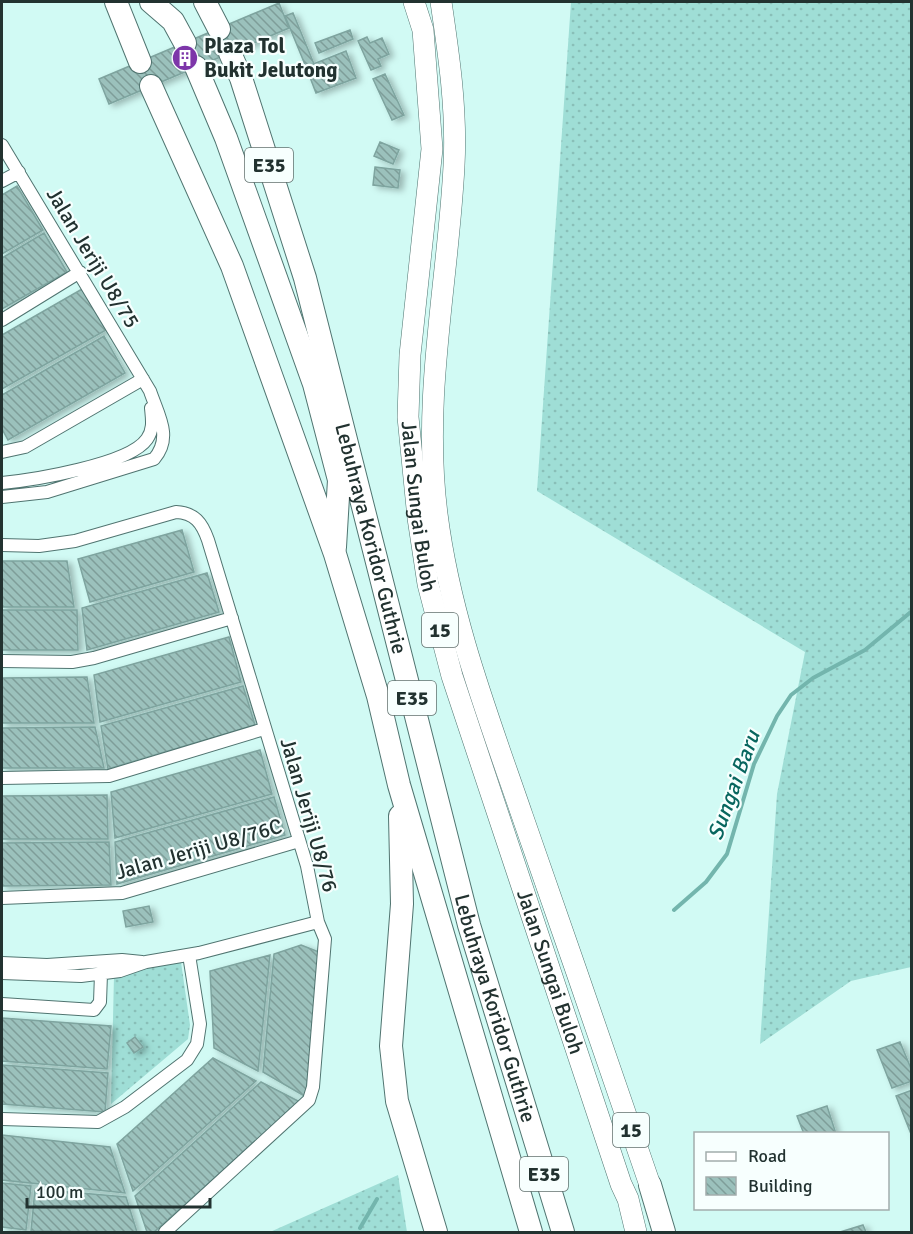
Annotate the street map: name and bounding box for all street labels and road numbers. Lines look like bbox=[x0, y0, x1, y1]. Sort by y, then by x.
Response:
road number: E35 bbox=[245, 148, 293, 182]
street label: Jalan Jeriji U8/75 bbox=[41, 183, 145, 333]
street label: Lebuhraya Koridor Guthrie bbox=[329, 420, 413, 657]
street label: Jalan Sungai Buloh bbox=[395, 420, 443, 595]
road number: 15 bbox=[422, 613, 458, 647]
road number: E35 bbox=[388, 681, 436, 715]
street label: Jalan Jeriji U8/76 bbox=[275, 735, 343, 895]
street label: Jalan Jeriji U8/76C bbox=[113, 813, 285, 885]
street label: Jalan Sungai Buloh bbox=[511, 886, 590, 1057]
street label: Lebuhraya Koridor Guthrie bbox=[449, 891, 542, 1126]
road number: 15 bbox=[613, 1113, 649, 1147]
road number: E35 bbox=[520, 1157, 568, 1191]

